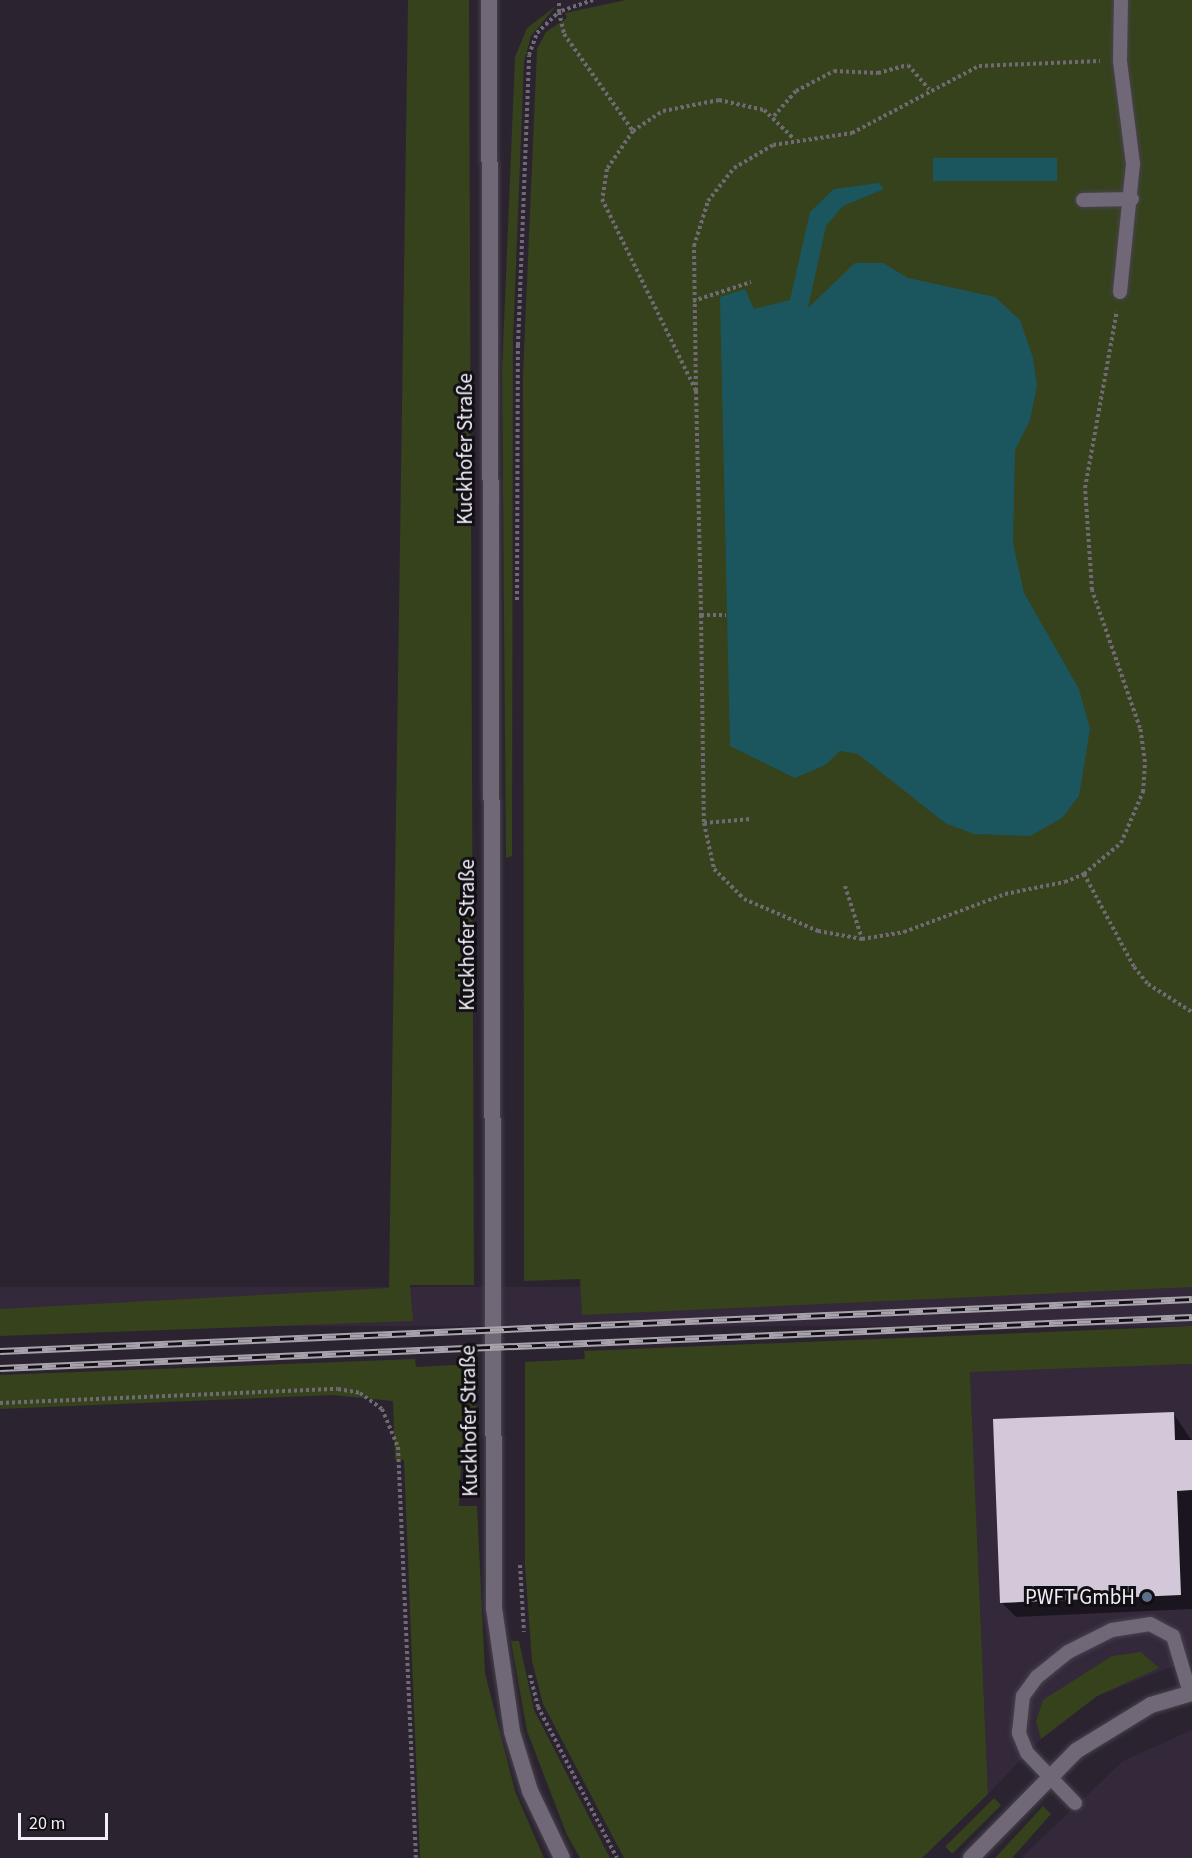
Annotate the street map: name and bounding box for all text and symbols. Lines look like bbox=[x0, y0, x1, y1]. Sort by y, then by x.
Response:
street label: Kuckhofer Straße bbox=[452, 373, 478, 525]
street label: Kuckhofer Straße bbox=[454, 859, 480, 1011]
street label: Kuckhofer Straße bbox=[455, 1345, 483, 1497]
place label: PWFT GmbH bbox=[1025, 1584, 1135, 1610]
marker: PWFT GmbH bbox=[1140, 1590, 1154, 1604]
scale bar bbox=[21, 1801, 111, 1839]
text: 20 m bbox=[29, 1811, 65, 1836]

